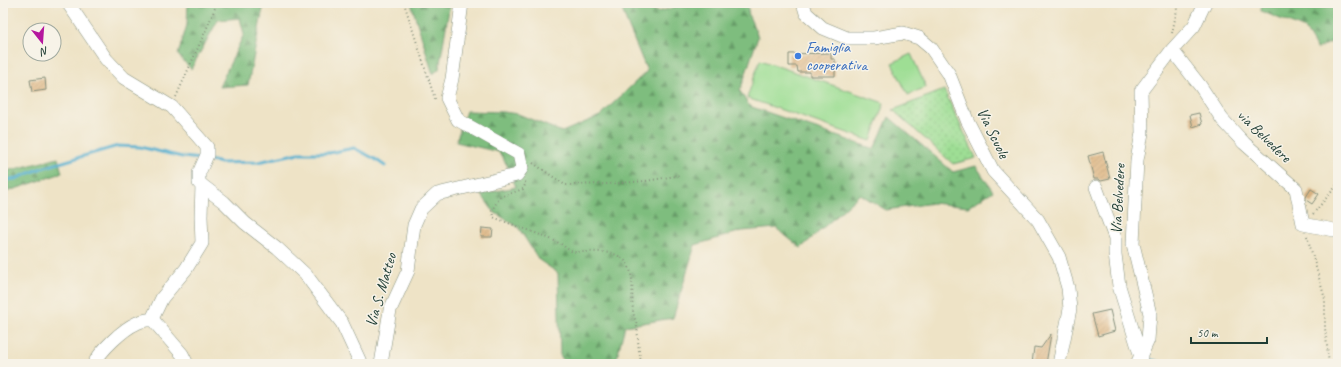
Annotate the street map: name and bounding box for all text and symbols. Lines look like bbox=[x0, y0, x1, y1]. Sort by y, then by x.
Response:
north arrow bbox=[22, 22, 62, 62]
place label: Famiglia cooperativa bbox=[806, 37, 869, 75]
text: N bbox=[38, 44, 50, 60]
marker: Famiglia cooperativa bbox=[793, 51, 803, 61]
street label: Via Scuole bbox=[972, 104, 1015, 163]
street label: via Belvedere bbox=[1233, 105, 1297, 168]
street label: Via Belvedere bbox=[1106, 162, 1130, 235]
street label: Via S. Matteo bbox=[361, 249, 401, 329]
scale bar bbox=[1191, 319, 1267, 345]
text: 50 m bbox=[1197, 325, 1219, 341]

